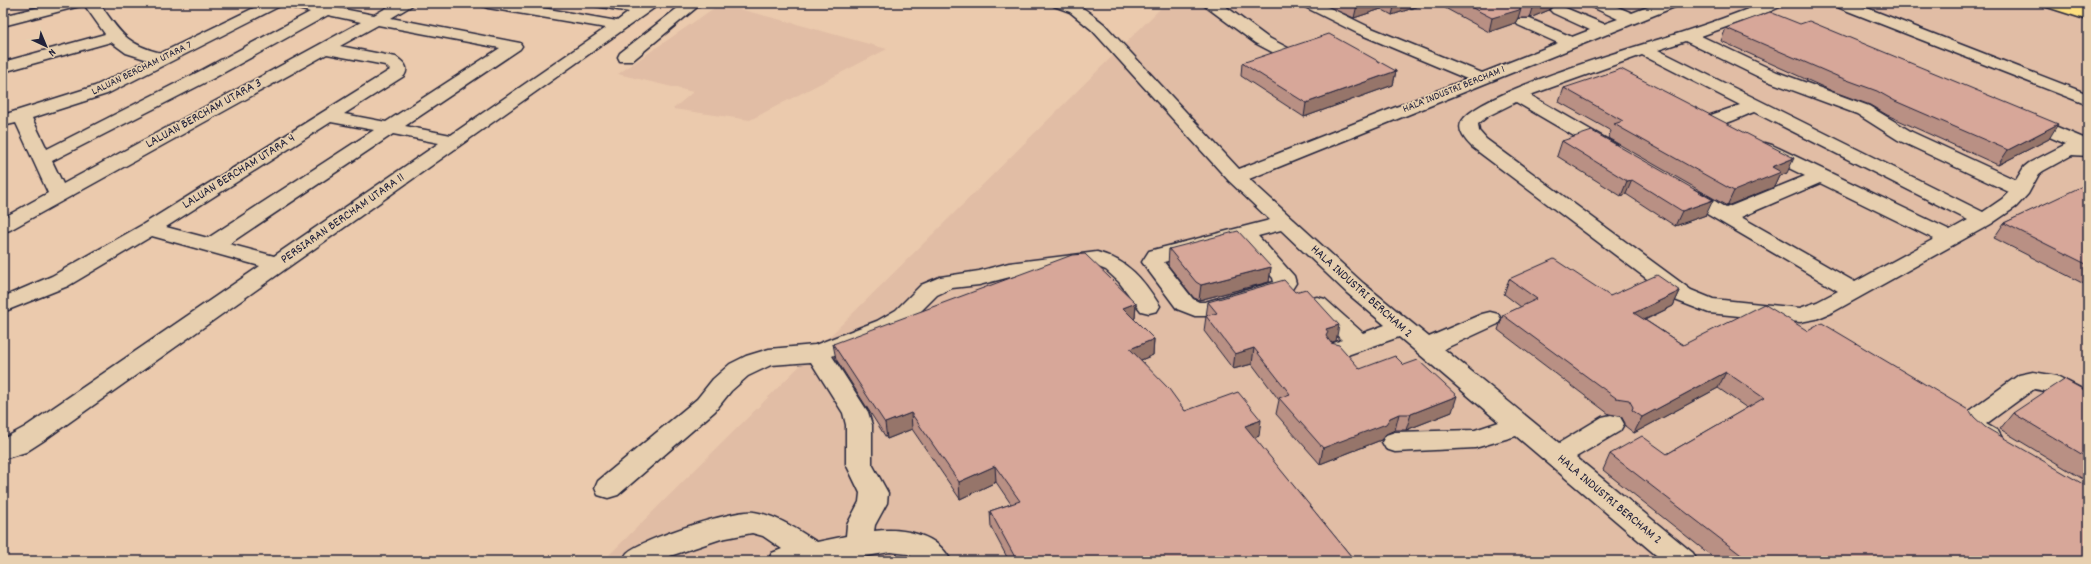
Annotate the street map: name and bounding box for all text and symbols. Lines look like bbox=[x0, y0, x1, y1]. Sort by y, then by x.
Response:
north arrow bbox=[26, 26, 66, 66]
street label: LALUAN BERCHAM UTARA 7 bbox=[89, 38, 195, 100]
text: N bbox=[44, 44, 59, 60]
street label: HALA INDUSTRI BERCHAM 1 bbox=[1400, 62, 1508, 118]
street label: LALUAN BERCHAM UTARA 3 bbox=[142, 74, 266, 154]
street label: LALUAN BERCHAM UTARA 4 bbox=[179, 129, 299, 215]
street label: PERSIARAN BERCHAM UTARA 11 bbox=[277, 169, 409, 269]
street label: HALA INDUSTRI BERCHAM 2 bbox=[1306, 241, 1416, 343]
street label: HALA INDUSTRI BERCHAM 2 bbox=[1552, 450, 1666, 550]

